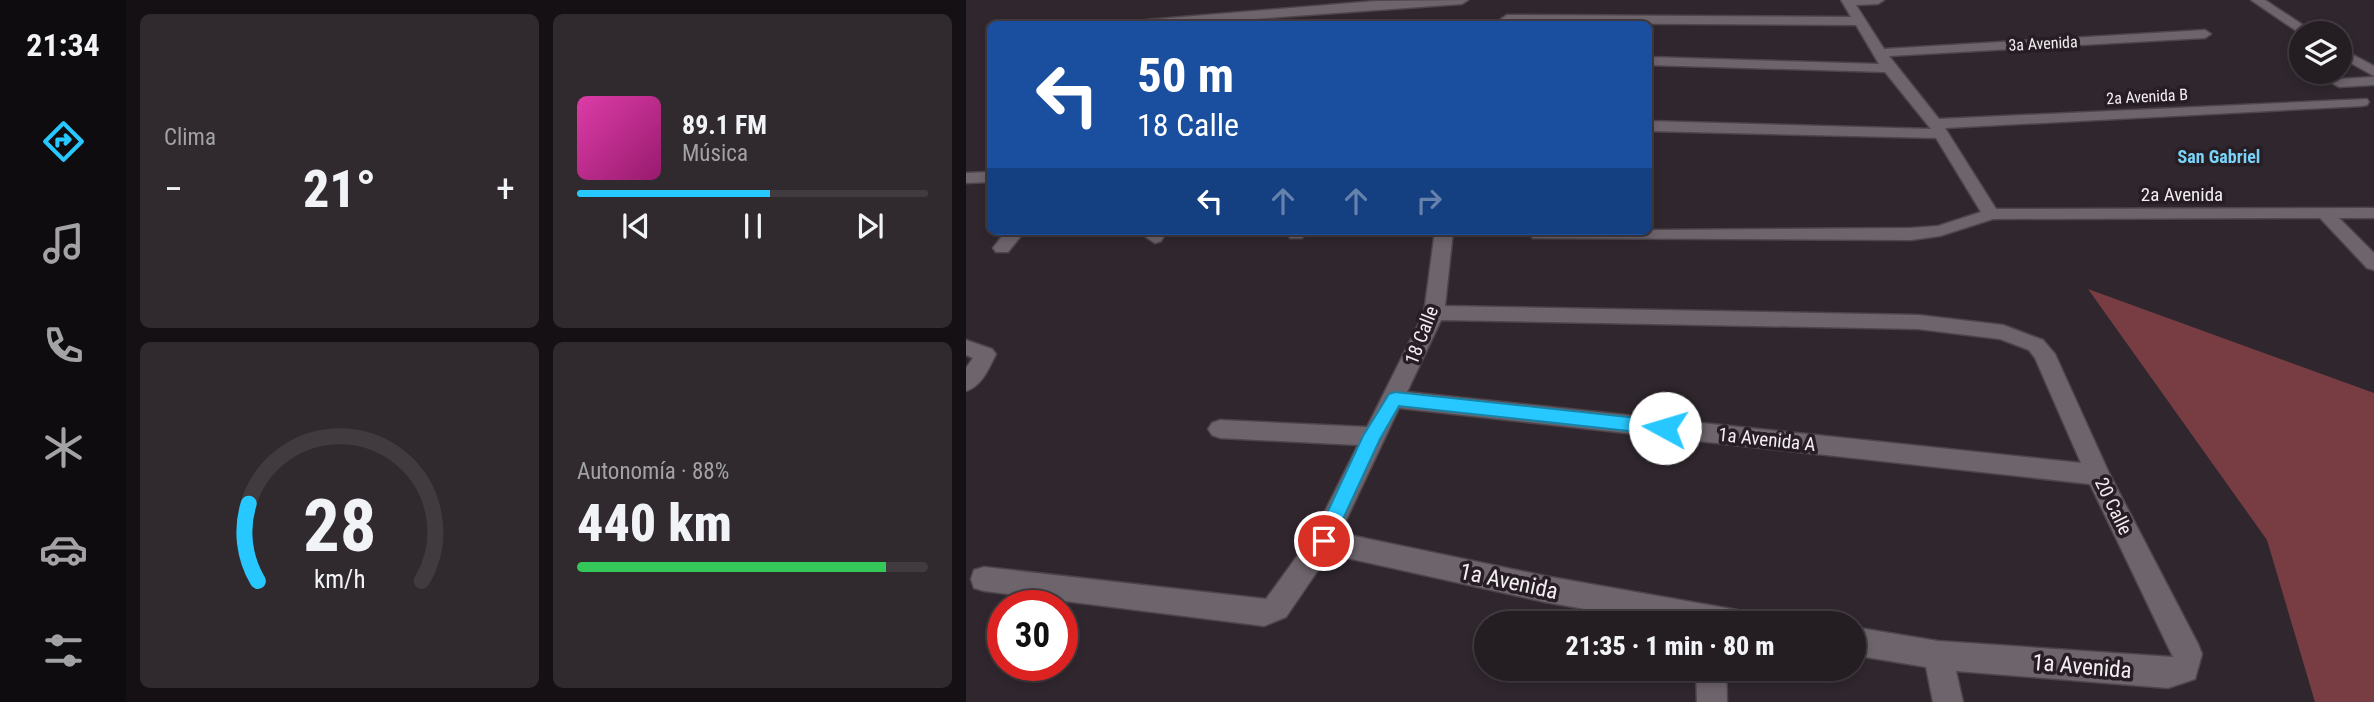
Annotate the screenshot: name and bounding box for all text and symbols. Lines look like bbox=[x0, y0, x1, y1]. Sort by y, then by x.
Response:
map controls bbox=[2289, 21, 2352, 84]
button: layers bbox=[2289, 21, 2352, 84]
text: 21:34 bbox=[26, 26, 100, 64]
street label: 3a Avenida bbox=[2008, 32, 2078, 55]
text: 50 m bbox=[1137, 47, 1234, 104]
icon: left bbox=[1022, 49, 1113, 140]
street label: 2a Avenida B bbox=[2106, 85, 2188, 108]
text: 18 Calle bbox=[1137, 106, 1239, 144]
text: 89.1 FM bbox=[682, 110, 767, 140]
icon: directions bbox=[39, 117, 88, 166]
text: Clima bbox=[164, 124, 216, 151]
text: Música bbox=[682, 140, 748, 167]
district label: San Gabriel bbox=[2178, 146, 2260, 167]
text: 21° bbox=[303, 159, 376, 220]
text: − bbox=[164, 167, 183, 211]
text: + bbox=[496, 167, 515, 211]
icon: left bbox=[1191, 182, 1229, 220]
icon: ahead bbox=[1264, 182, 1302, 220]
icon: ahead bbox=[1337, 182, 1375, 220]
icon: right bbox=[1410, 182, 1448, 220]
street label: 2a Avenida bbox=[2141, 183, 2223, 206]
icon: previous bbox=[617, 207, 655, 245]
icon: pause bbox=[734, 207, 772, 245]
icon: next bbox=[851, 207, 889, 245]
icon: music bbox=[39, 219, 88, 268]
street label: 18 Calle bbox=[1400, 303, 1443, 368]
icon: phone bbox=[39, 321, 88, 370]
position arrow bbox=[1628, 391, 1702, 465]
icon: climate bbox=[39, 423, 88, 472]
street label: 1a Avenida A bbox=[1717, 423, 1817, 456]
text: Autonomía · 88% bbox=[577, 458, 729, 485]
street label: 20 Calle bbox=[2090, 474, 2137, 539]
text: 28 bbox=[303, 483, 376, 569]
text: 440 km bbox=[577, 493, 732, 554]
pin bbox=[1294, 511, 1354, 571]
icon: arrive bbox=[1305, 522, 1343, 560]
icon: car bbox=[39, 525, 88, 574]
street label: 1a Avenida bbox=[1457, 558, 1560, 605]
text: km/h bbox=[314, 565, 365, 594]
speed limit sign: 30 bbox=[987, 590, 1078, 681]
icon: filters bbox=[39, 626, 88, 675]
text: 21:35 · 1 min · 80 m bbox=[1565, 631, 1775, 661]
street label: 1a Avenida bbox=[2031, 649, 2133, 684]

